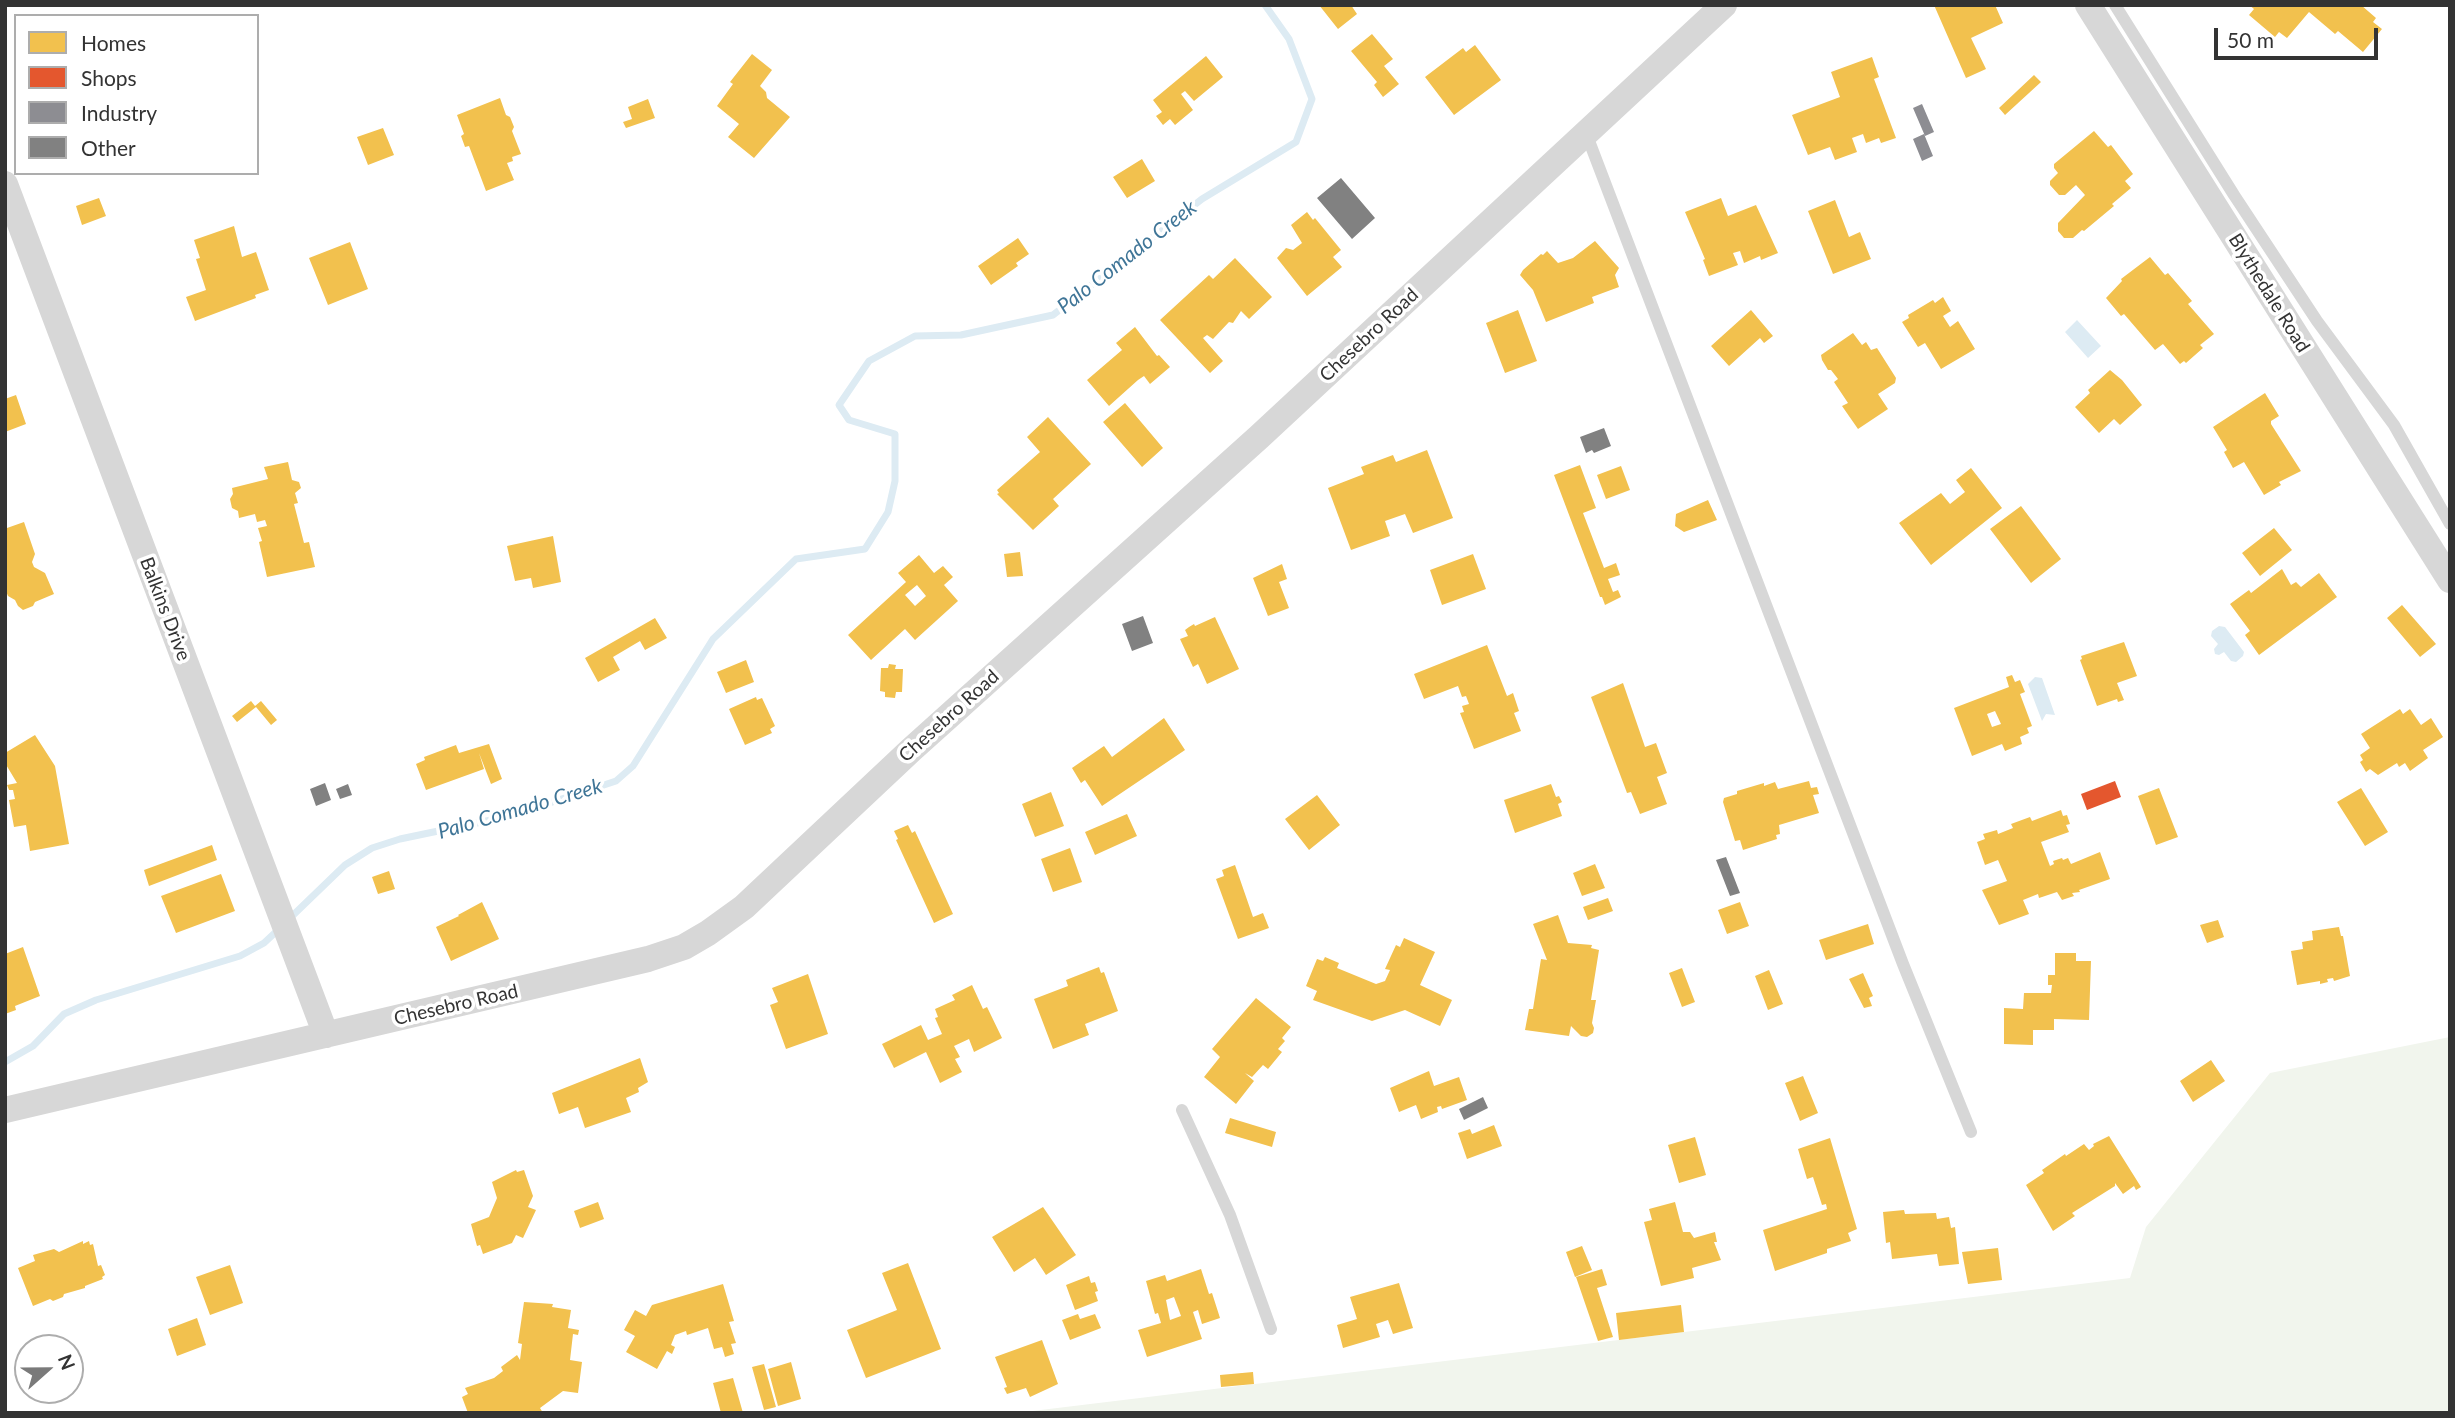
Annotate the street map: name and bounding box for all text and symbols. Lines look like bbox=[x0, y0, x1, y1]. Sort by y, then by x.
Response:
legend bbox=[14, 14, 259, 175]
scale bar bbox=[2217, 14, 2382, 58]
text: 50 m bbox=[2227, 27, 2274, 52]
text: Homes bbox=[81, 30, 146, 55]
text: Shops bbox=[81, 65, 137, 90]
text: Industry bbox=[81, 100, 157, 125]
text: Other bbox=[81, 135, 136, 160]
water label: Palo Comado Creek bbox=[1052, 195, 1202, 319]
street label: Blythedale Road bbox=[2223, 230, 2315, 356]
street label: Chesebro Road bbox=[1315, 284, 1423, 386]
street label: Balkins Drive bbox=[135, 554, 195, 664]
street label: Chesebro Road bbox=[894, 665, 1004, 767]
water label: Palo Comado Creek bbox=[435, 773, 605, 845]
street label: Chesebro Road bbox=[392, 980, 520, 1030]
north arrow bbox=[14, 1334, 84, 1404]
text: N bbox=[54, 1351, 81, 1373]

